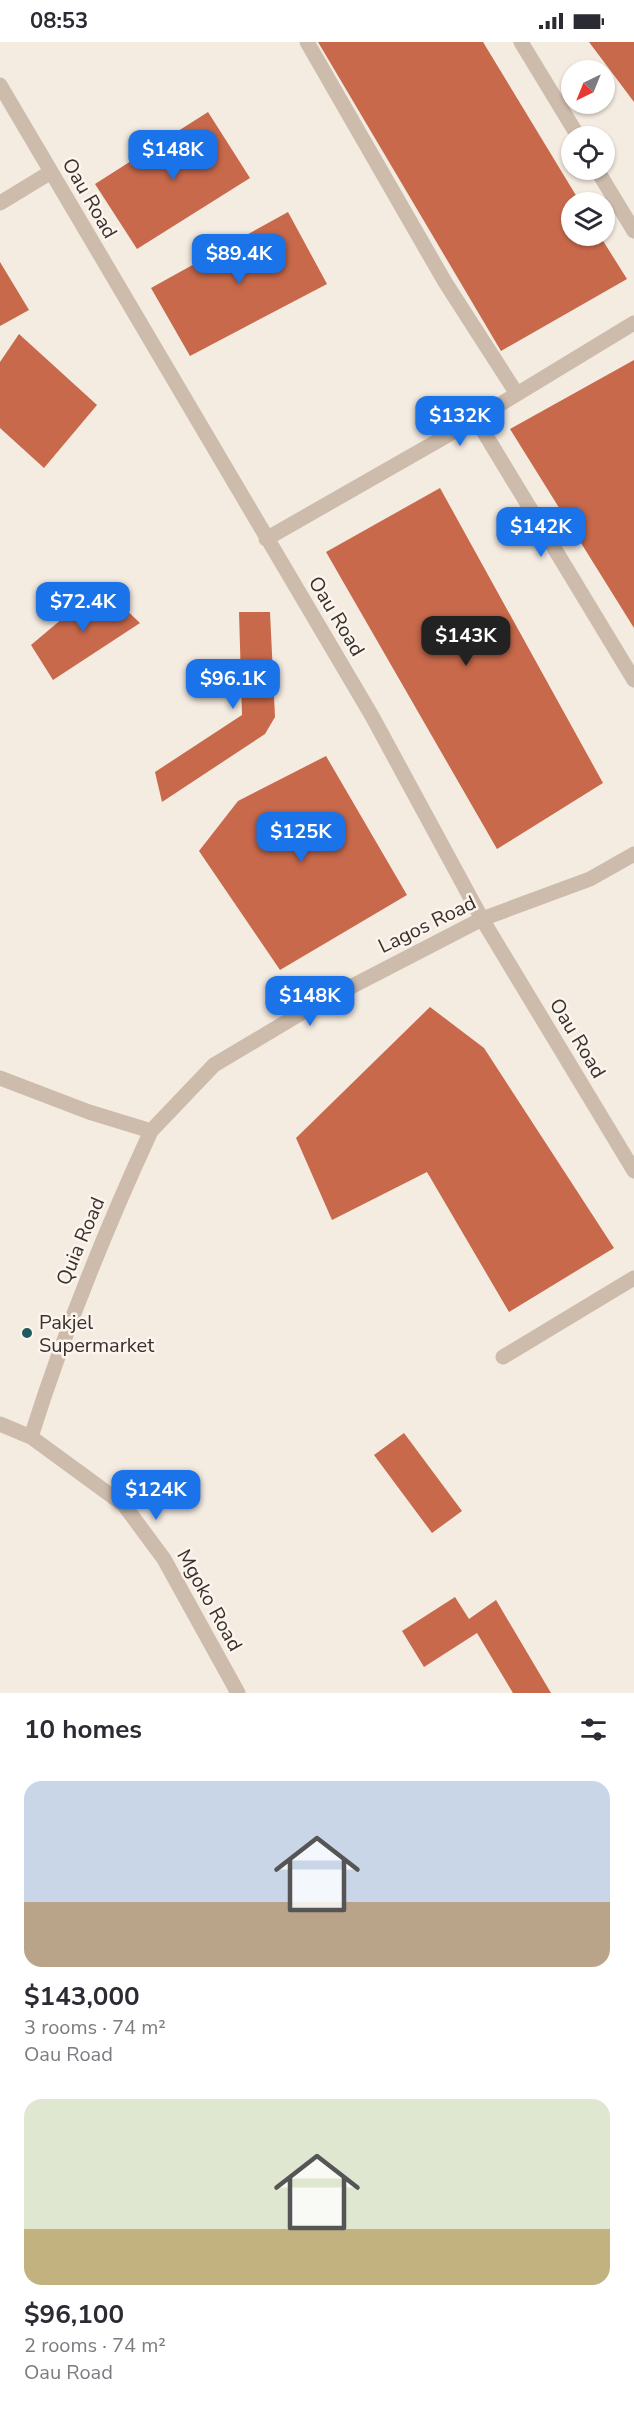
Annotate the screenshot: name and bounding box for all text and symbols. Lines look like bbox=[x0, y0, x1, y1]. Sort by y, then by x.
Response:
text: 08:53 bbox=[30, 6, 88, 36]
north arrow bbox=[561, 60, 615, 114]
map controls bbox=[561, 60, 615, 246]
button: locate bbox=[561, 126, 615, 180]
pin: $148K bbox=[131, 130, 215, 181]
text: $148K bbox=[142, 136, 204, 163]
street label: Oau Road bbox=[56, 153, 123, 243]
button: layers bbox=[561, 192, 615, 246]
pin: $89.4K bbox=[190, 234, 288, 285]
text: $89.4K bbox=[206, 240, 272, 267]
pin: $132K bbox=[418, 396, 502, 447]
text: $132K bbox=[429, 402, 491, 429]
pin: $142K bbox=[499, 507, 583, 558]
text: $142K bbox=[510, 513, 572, 540]
street label: Oau Road bbox=[302, 571, 371, 661]
pin: $72.4K bbox=[34, 582, 132, 633]
text: $72.4K bbox=[50, 588, 116, 615]
pin: $143K bbox=[424, 616, 508, 667]
text: $143K bbox=[435, 622, 497, 649]
pin: $96.1K bbox=[184, 659, 282, 710]
text: $96.1K bbox=[200, 665, 266, 692]
pin: $125K bbox=[259, 812, 343, 863]
text: $125K bbox=[270, 818, 332, 845]
street label: Lagos Road bbox=[374, 889, 481, 960]
pin: $148K bbox=[268, 976, 352, 1027]
text: $148K bbox=[279, 982, 341, 1009]
street label: Oau Road bbox=[543, 993, 612, 1083]
street label: Quia Road bbox=[50, 1193, 111, 1289]
place label: Pakjel Supermarket bbox=[39, 1309, 155, 1359]
marker: Pakjel Supermarket bbox=[20, 1326, 34, 1340]
pin: $124K bbox=[114, 1470, 198, 1521]
text: $124K bbox=[125, 1476, 187, 1503]
street label: Mgoko Road bbox=[170, 1545, 249, 1656]
text: 10 homes bbox=[24, 1712, 142, 1747]
icon: filters bbox=[577, 1713, 610, 1746]
icon: home bbox=[263, 1820, 371, 1928]
text: $143,000 bbox=[24, 1979, 140, 2014]
text: 3 rooms · 74 m² bbox=[24, 2014, 166, 2041]
text: Oau Road bbox=[24, 2041, 113, 2068]
icon: home bbox=[263, 2138, 371, 2246]
text: $96,100 bbox=[24, 2297, 124, 2332]
text: 2 rooms · 74 m² bbox=[24, 2332, 166, 2359]
text: Oau Road bbox=[24, 2359, 113, 2386]

